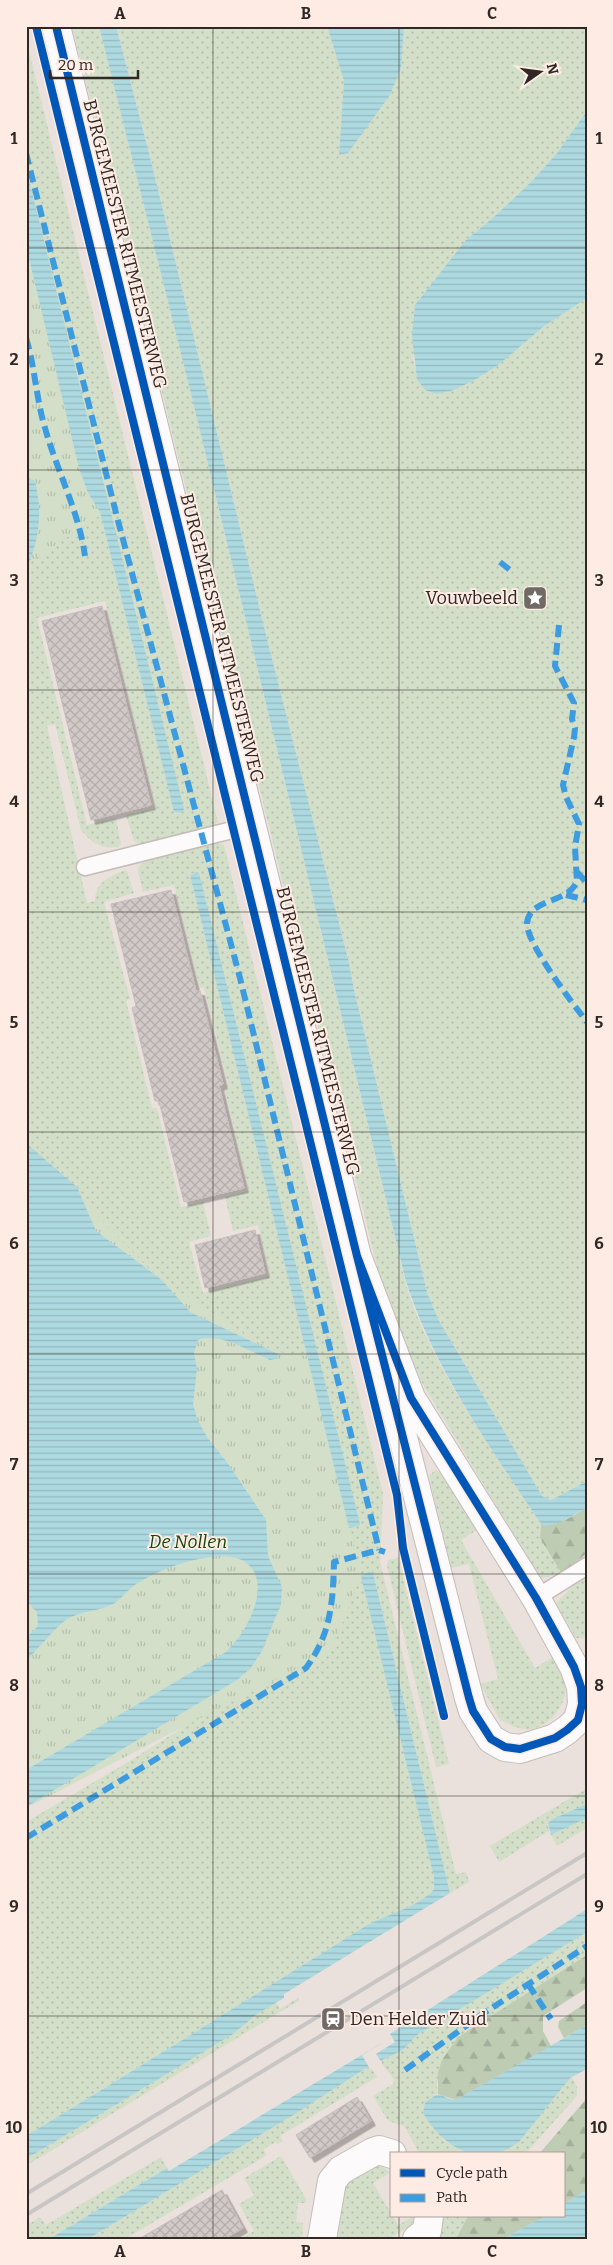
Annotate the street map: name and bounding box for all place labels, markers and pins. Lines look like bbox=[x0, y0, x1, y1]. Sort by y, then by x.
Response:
place icon: Vouwbeeld bbox=[522, 585, 548, 611]
place label: Vouwbeeld bbox=[425, 587, 518, 609]
station icon: Den Helder Zuid bbox=[320, 2006, 346, 2032]
place label: Den Helder Zuid bbox=[350, 2008, 487, 2030]

